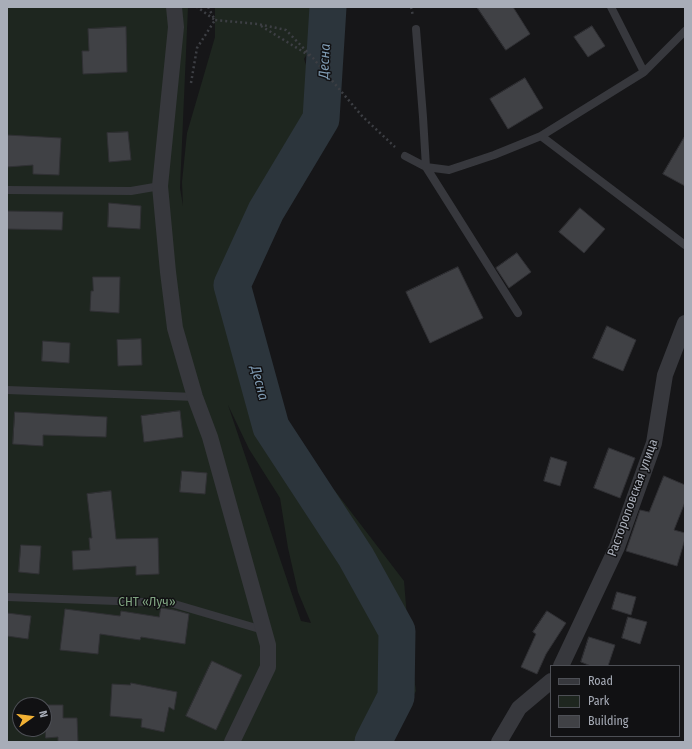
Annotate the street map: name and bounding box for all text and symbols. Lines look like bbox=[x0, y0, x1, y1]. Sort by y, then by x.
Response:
water label: Десна bbox=[316, 43, 334, 79]
water label: Десна bbox=[246, 364, 272, 402]
street label: Растороповская улица bbox=[605, 437, 661, 559]
park label: СНТ «Луч» bbox=[118, 594, 176, 610]
legend bbox=[550, 665, 680, 737]
text: Road bbox=[588, 674, 613, 688]
text: Park bbox=[588, 694, 609, 708]
north arrow bbox=[12, 697, 52, 737]
text: N bbox=[36, 709, 50, 719]
text: Building bbox=[588, 714, 628, 728]

